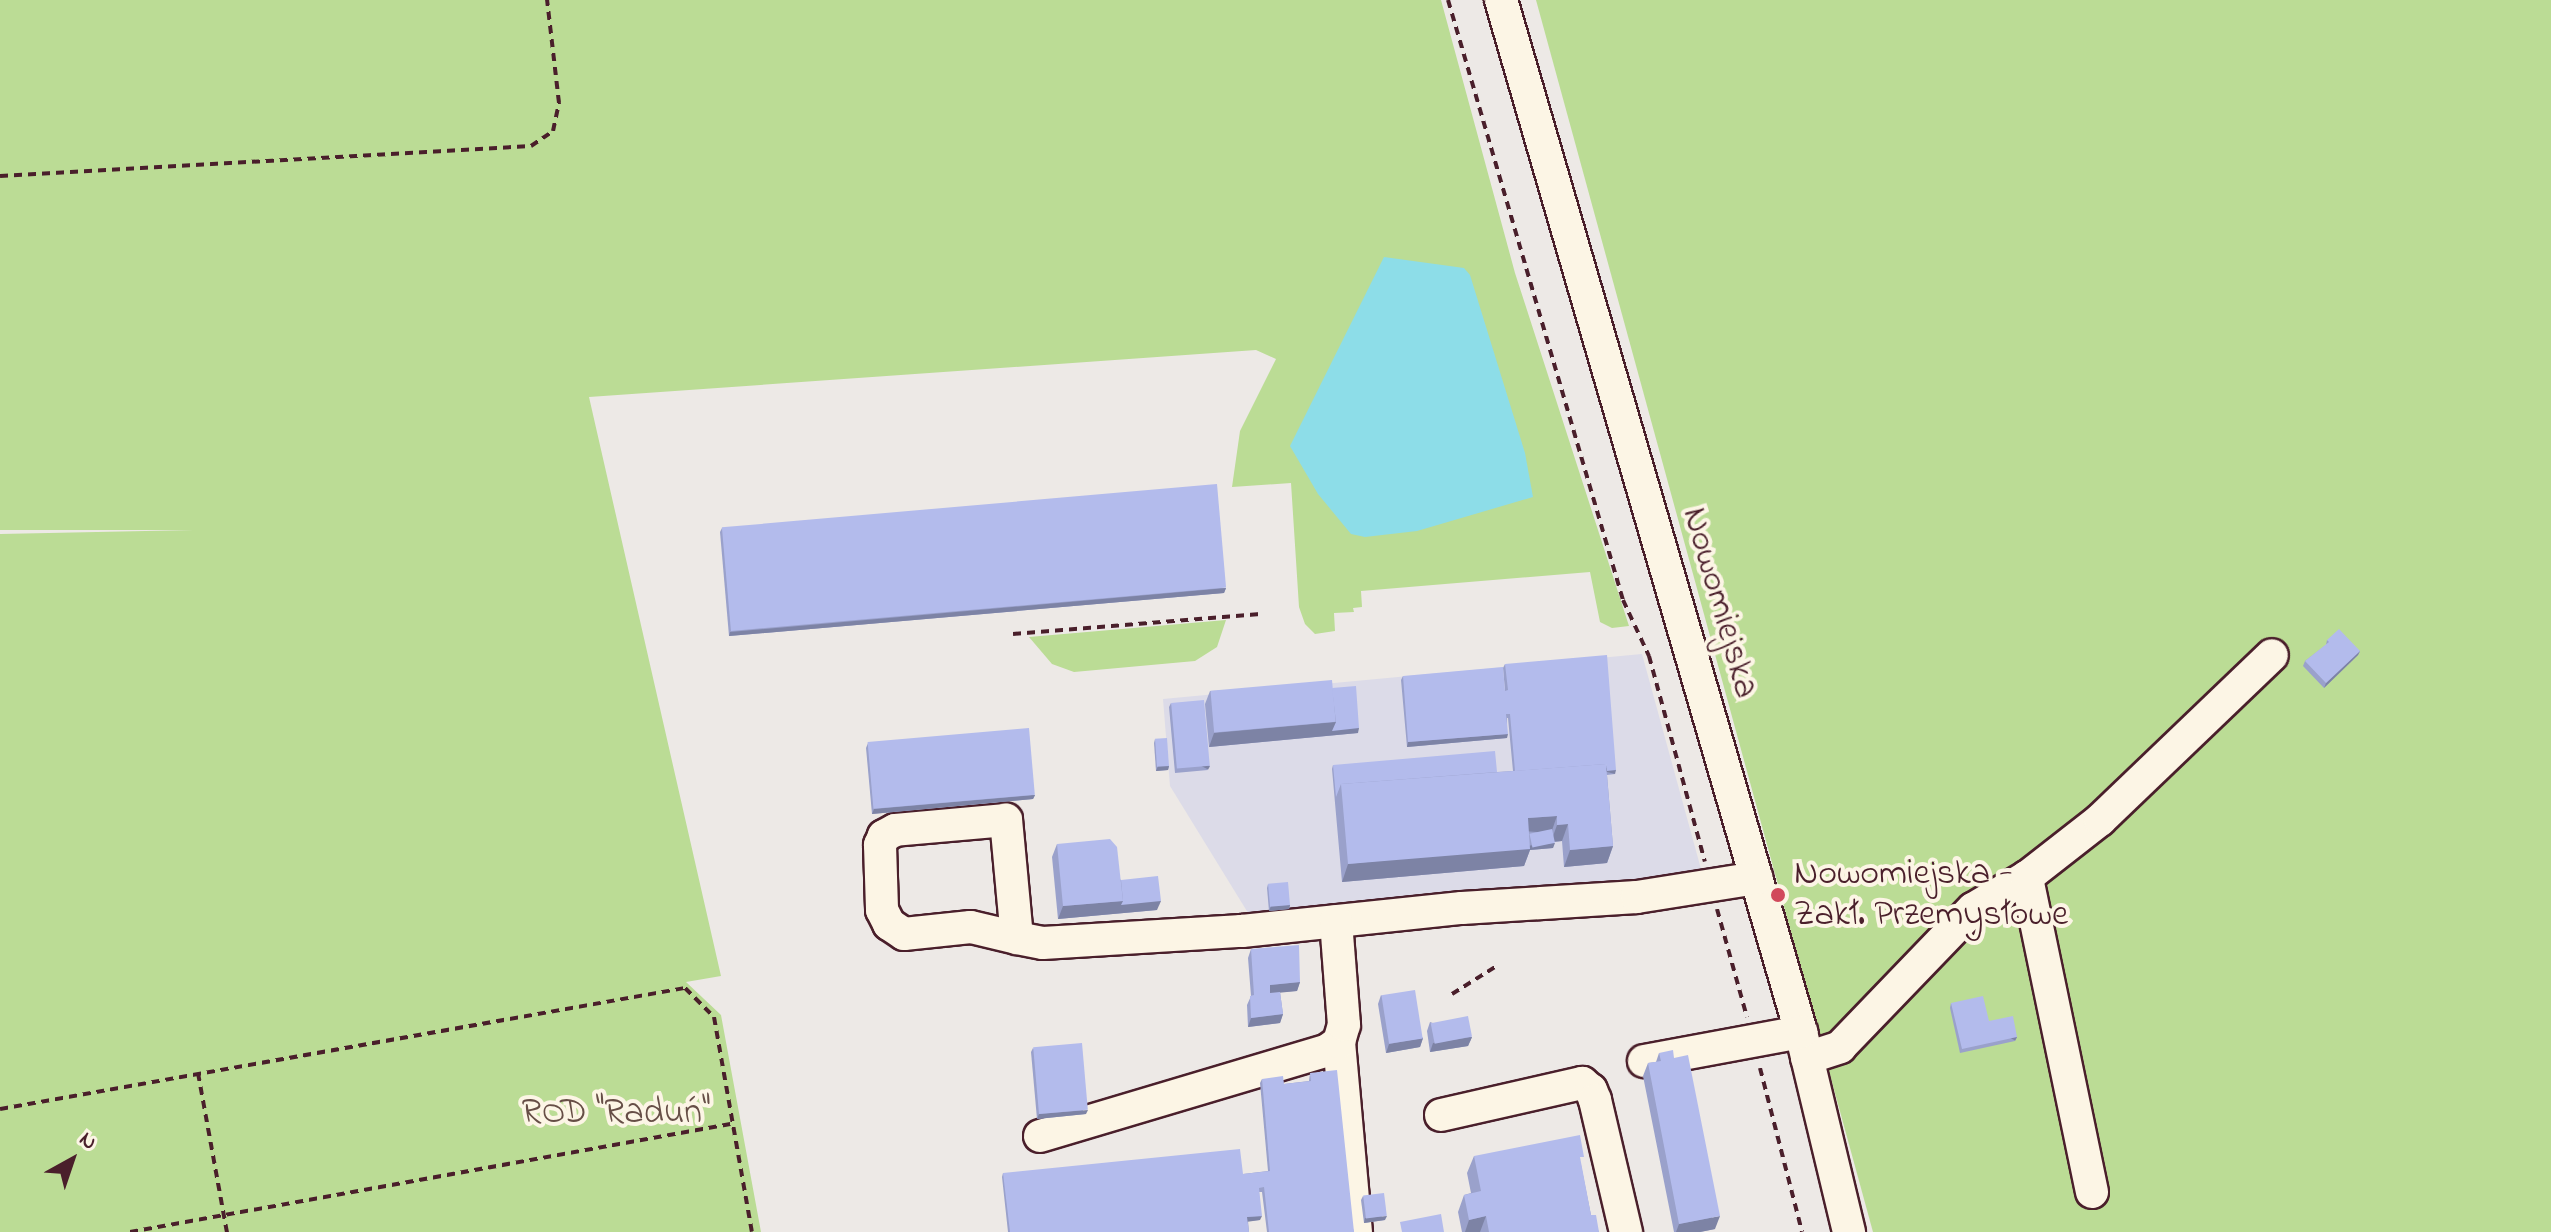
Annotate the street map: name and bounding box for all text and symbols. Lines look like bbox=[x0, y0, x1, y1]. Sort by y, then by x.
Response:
street label: Nowomiejska bbox=[1671, 503, 1767, 703]
place label: Nowomiejska - Zakł. Przemysłowe bbox=[1794, 852, 2068, 937]
marker: Nowomiejska - Zakł. Przemysłowe bbox=[1769, 886, 1787, 904]
park label: ROD "Raduń" bbox=[521, 1092, 711, 1136]
north arrow bbox=[32, 1120, 112, 1200]
text: N bbox=[71, 1125, 103, 1159]

